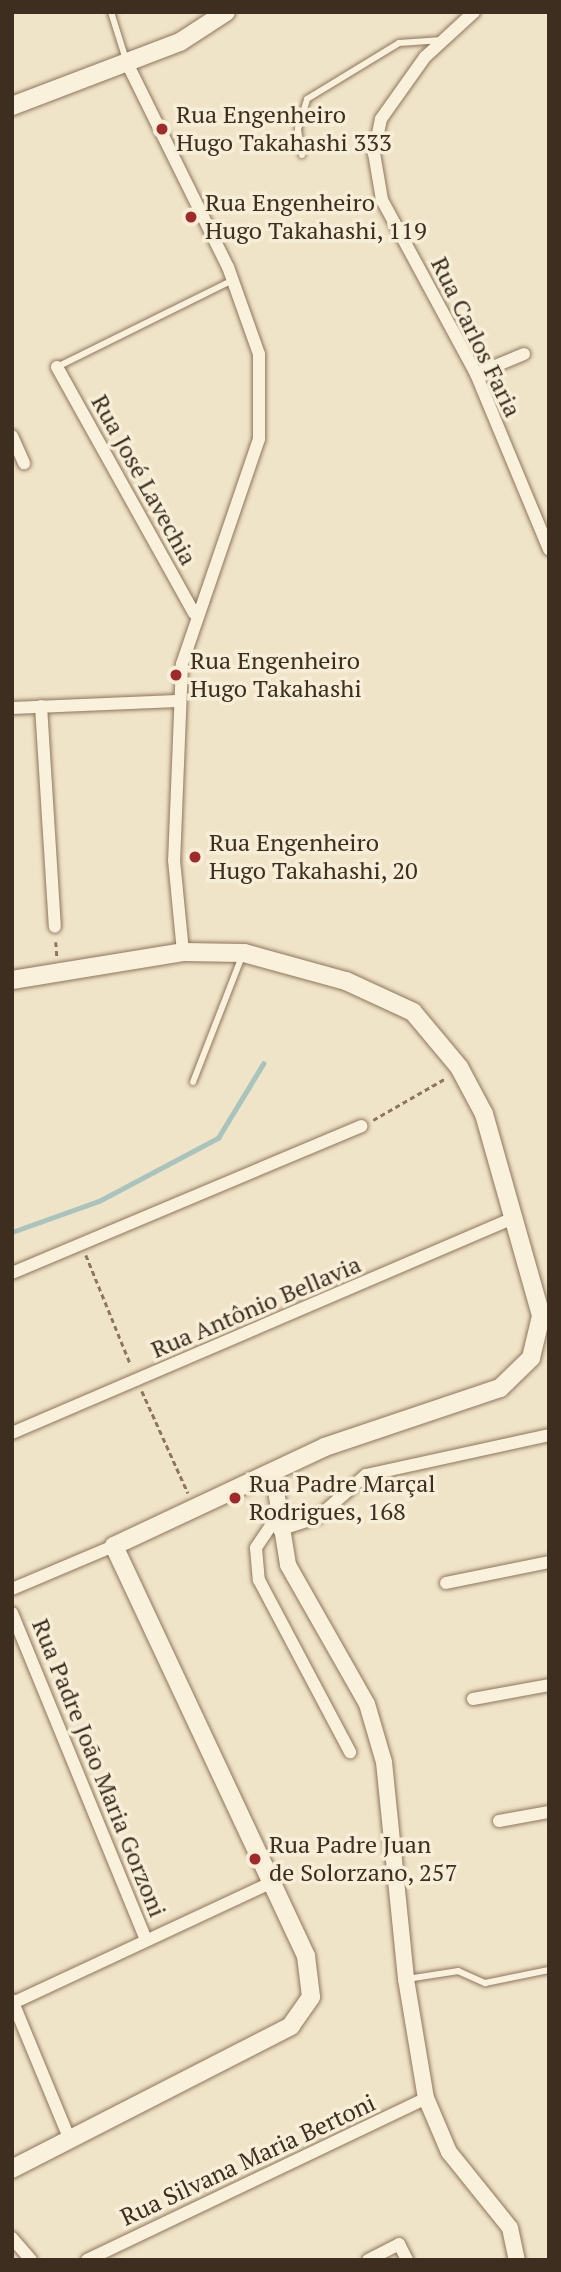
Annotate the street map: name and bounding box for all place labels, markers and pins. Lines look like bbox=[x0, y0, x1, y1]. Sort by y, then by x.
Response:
place label: Rua Engenheiro Hugo Takahashi 333 bbox=[176, 101, 392, 157]
marker: Rua Engenheiro Hugo Takahashi 333 bbox=[154, 121, 170, 137]
place label: Rua Engenheiro Hugo Takahashi, 119 bbox=[205, 189, 428, 245]
marker: Rua Engenheiro Hugo Takahashi, 119 bbox=[183, 209, 199, 225]
place label: Rua Engenheiro Hugo Takahashi bbox=[190, 647, 362, 703]
marker: Rua Engenheiro Hugo Takahashi bbox=[168, 667, 184, 683]
place label: Rua Engenheiro Hugo Takahashi, 20 bbox=[209, 829, 419, 885]
marker: Rua Engenheiro Hugo Takahashi, 20 bbox=[187, 849, 203, 865]
place label: Rua Padre Marçal Rodrigues, 168 bbox=[249, 1470, 436, 1526]
marker: Rua Padre Marçal Rodrigues, 168 bbox=[227, 1490, 243, 1506]
place label: Rua Padre Juan de Solorzano, 257 bbox=[269, 1831, 458, 1887]
marker: Rua Padre Juan de Solorzano, 257 bbox=[247, 1851, 263, 1867]

